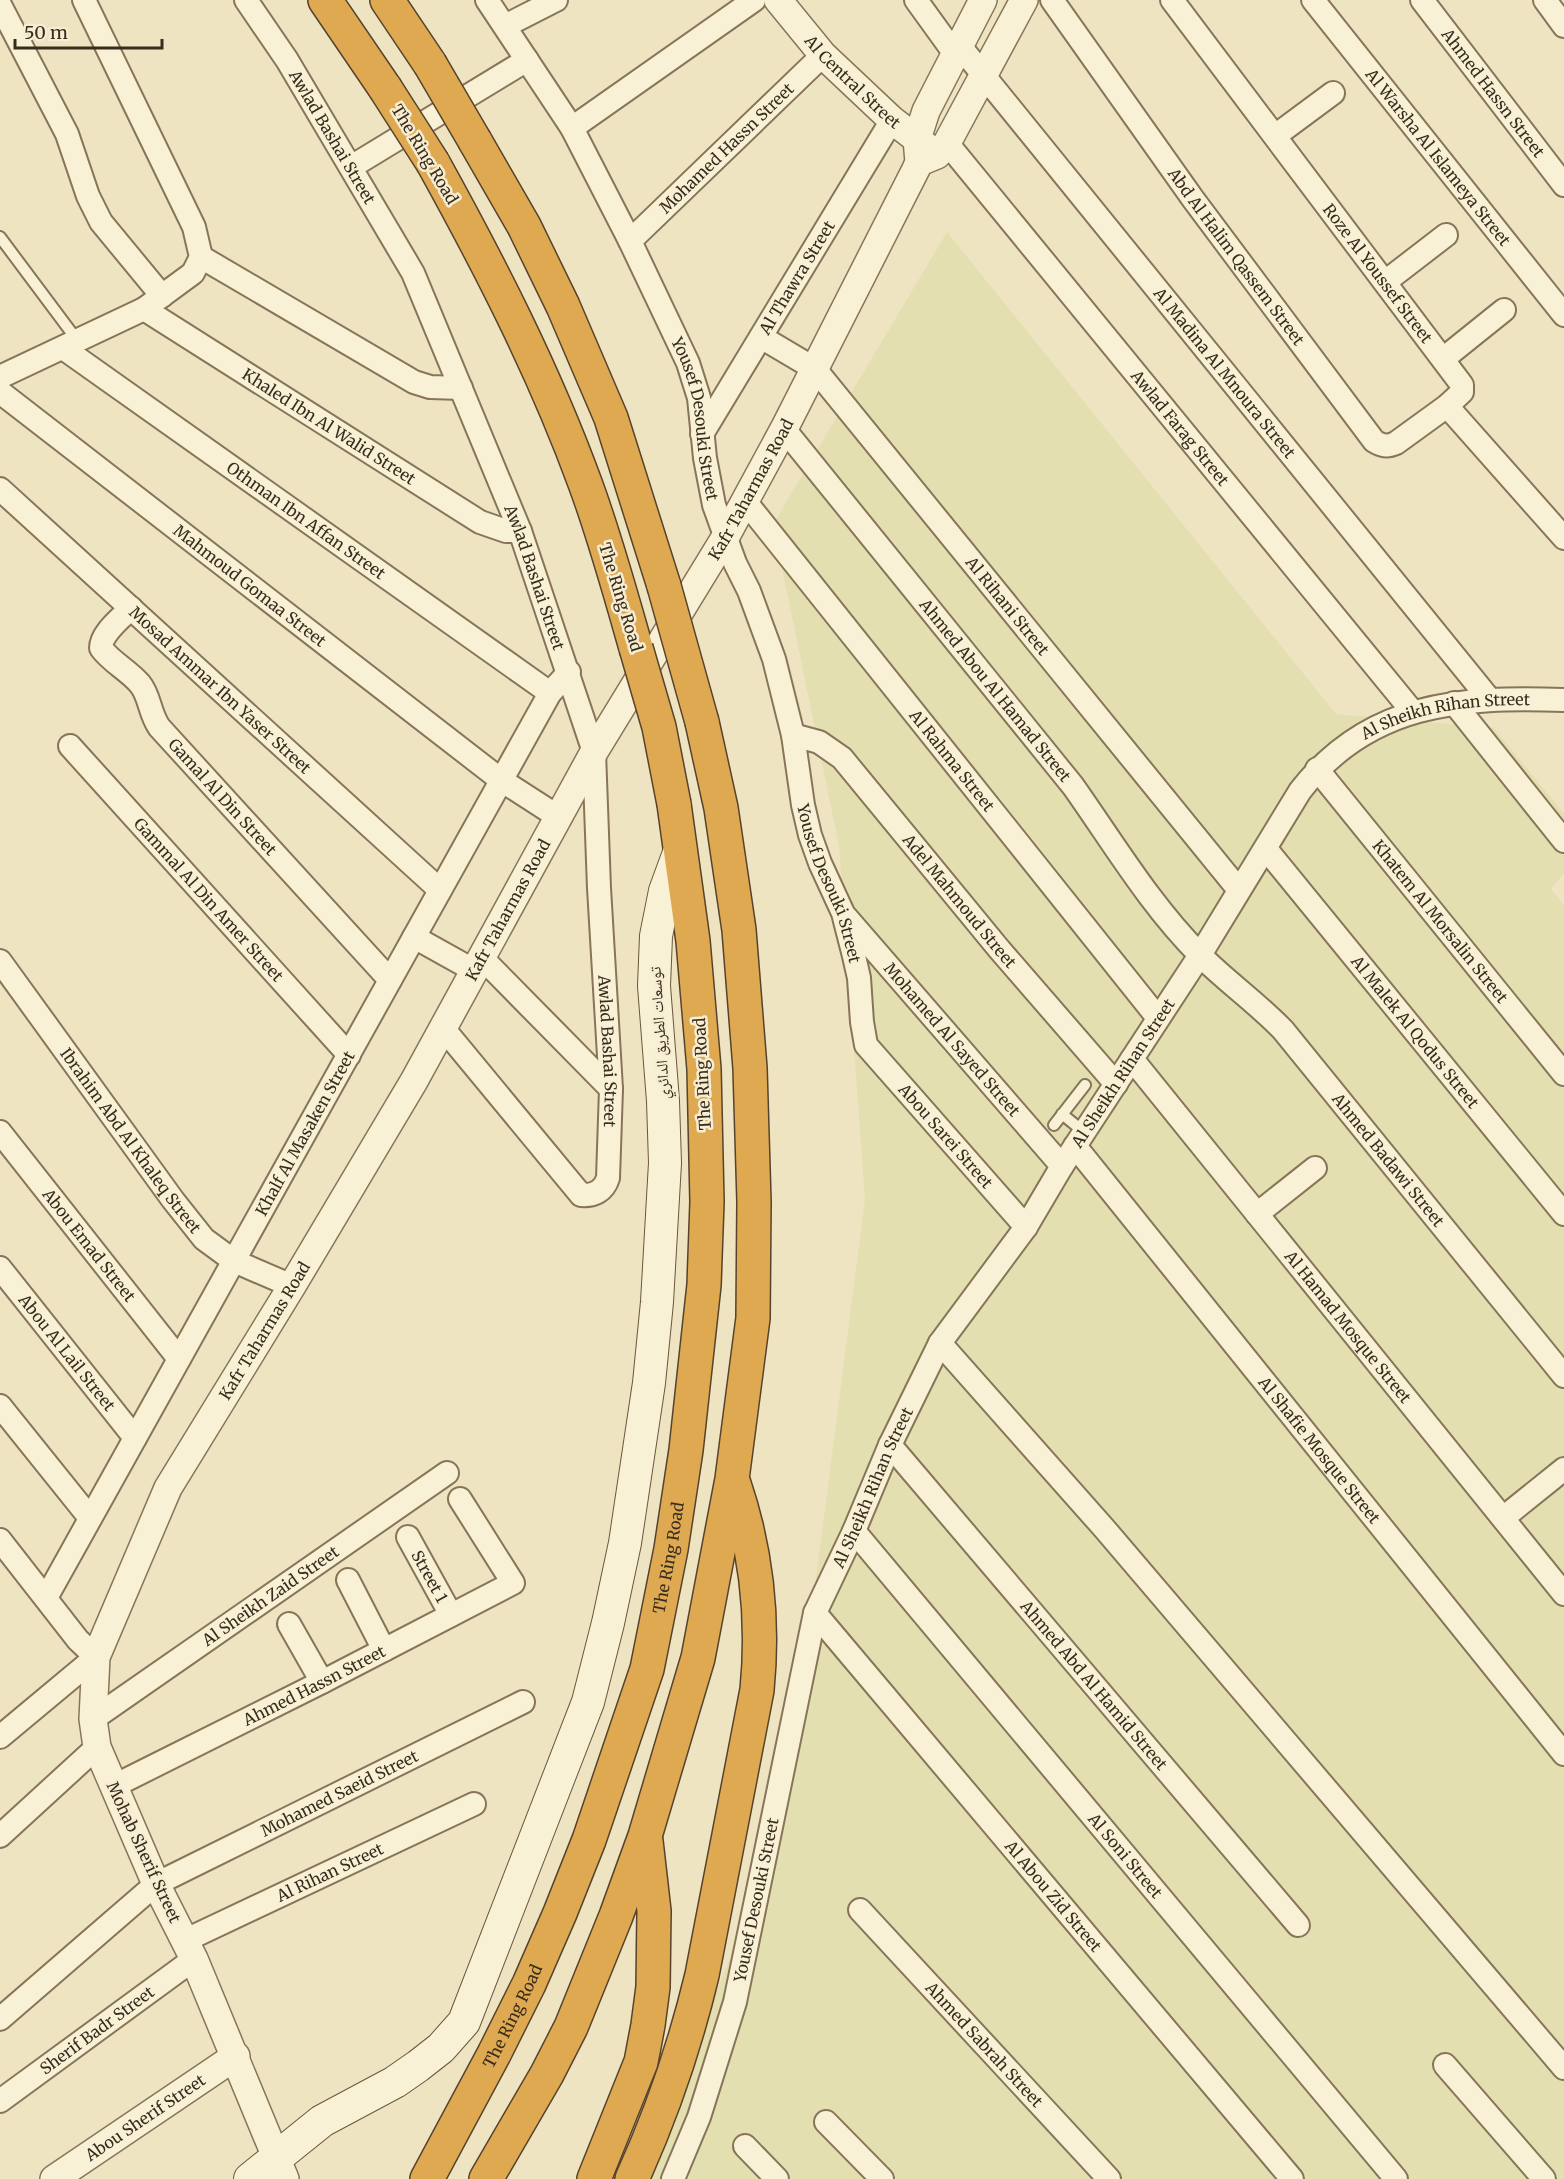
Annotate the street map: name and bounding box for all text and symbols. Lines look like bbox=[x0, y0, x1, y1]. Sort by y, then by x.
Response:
scale bar bbox=[15, 12, 162, 50]
text: 50 m bbox=[24, 21, 68, 44]
street label: Ahmed Hassn Street bbox=[1437, 24, 1549, 162]
street label: Al Central Street bbox=[800, 30, 905, 133]
street label: Al Warsha Al Islameya Street bbox=[1361, 64, 1515, 250]
street label: Awlad Bashai Street bbox=[285, 65, 380, 208]
street label: Mohamed Hassn Street bbox=[655, 78, 798, 217]
street label: The Ring Road bbox=[387, 100, 463, 208]
street label: Abd Al Halim Qassem Street bbox=[1164, 163, 1309, 350]
street label: Roze Al Youssef Street bbox=[1319, 200, 1437, 347]
street label: Al Thawra Street bbox=[754, 216, 839, 339]
street label: Al Madina Al Mnoura Street bbox=[1149, 283, 1300, 463]
street label: Yousef Desouki Street bbox=[667, 333, 723, 503]
street label: Khaled Ibn Al Walid Street bbox=[239, 364, 420, 489]
street label: Awlad Farag Street bbox=[1126, 365, 1234, 490]
street label: Kafr Taharmas Road bbox=[704, 415, 798, 564]
street label: Othman Ibn Affan Street bbox=[223, 457, 390, 584]
street label: Awlad Bashai Street bbox=[500, 501, 569, 653]
street label: Mahmoud Gomaa Street bbox=[170, 520, 331, 651]
street label: The Ring Road bbox=[595, 540, 647, 654]
street label: Al Rihani Street bbox=[961, 552, 1054, 660]
street label: Ahmed Abou Al Hamad Street bbox=[915, 594, 1076, 786]
street label: Mosad Ammar Ibn Yaser Street bbox=[125, 602, 316, 778]
street label: Al Sheikh Rihan Street bbox=[1356, 689, 1531, 744]
street label: Al Rahma Street bbox=[905, 705, 999, 816]
street label: Gamal Al Din Street bbox=[164, 734, 282, 860]
street label: Yousef Desouki Street bbox=[793, 801, 865, 965]
street label: Gammal Al Din Amer Street bbox=[130, 814, 288, 986]
street label: Adel Mahmoud Street bbox=[898, 829, 1021, 972]
street label: Kafr Taharmas Road bbox=[461, 835, 555, 984]
street label: Khatem Al Morsalin Street bbox=[1368, 836, 1513, 1007]
street label: Al Malek Al Qodus Street bbox=[1346, 951, 1484, 1113]
street label: Mohamed Al Sayed Street bbox=[880, 958, 1025, 1121]
street label: توسعات الطريق الدائري bbox=[644, 965, 677, 1100]
street label: Awlad Bashai Street bbox=[594, 973, 621, 1128]
street label: Al Sheikh Rihan Street bbox=[1066, 994, 1179, 1152]
street label: The Ring Road bbox=[689, 1017, 715, 1131]
street label: Ibrahim Abd Al Khaleq Street bbox=[56, 1044, 206, 1238]
street label: Khalf Al Masaken Street bbox=[251, 1047, 359, 1219]
street label: Abou Sarei Street bbox=[894, 1079, 998, 1193]
street label: Ahmed Badawi Street bbox=[1327, 1088, 1449, 1231]
street label: Abou Emad Street bbox=[38, 1184, 140, 1306]
street label: Al Hamad Mosque Street bbox=[1280, 1246, 1416, 1407]
street label: Kafr Taharmas Road bbox=[215, 1258, 314, 1403]
street label: Abou Al Lail Street bbox=[14, 1289, 120, 1416]
street label: Al Shafie Mosque Street bbox=[1254, 1372, 1385, 1528]
street label: Al Sheikh Rihan Street bbox=[828, 1403, 917, 1572]
street label: The Ring Road bbox=[648, 1500, 688, 1615]
street label: Al Sheikh Zaid Street bbox=[197, 1541, 343, 1651]
street label: Street 1 bbox=[407, 1547, 452, 1606]
street label: Ahmed Abd Al Hamid Street bbox=[1016, 1595, 1172, 1774]
street label: Ahmed Hassn Street bbox=[239, 1641, 389, 1730]
street label: Mohamed Saeid Street bbox=[257, 1745, 422, 1840]
street label: Mohab Sherif Street bbox=[102, 1778, 186, 1926]
street label: Al Soni Street bbox=[1083, 1808, 1167, 1903]
street label: Yousef Desouki Street bbox=[729, 1815, 783, 1985]
street label: Al Abou Zid Street bbox=[1000, 1835, 1106, 1956]
street label: Al Rihan Street bbox=[272, 1838, 387, 1906]
street label: The Ring Road bbox=[478, 1961, 546, 2071]
street label: Ahmed Sabrah Street bbox=[921, 1977, 1048, 2112]
street label: Sherif Badr Street bbox=[36, 1981, 159, 2079]
street label: Abou Sherif Street bbox=[80, 2069, 210, 2166]

